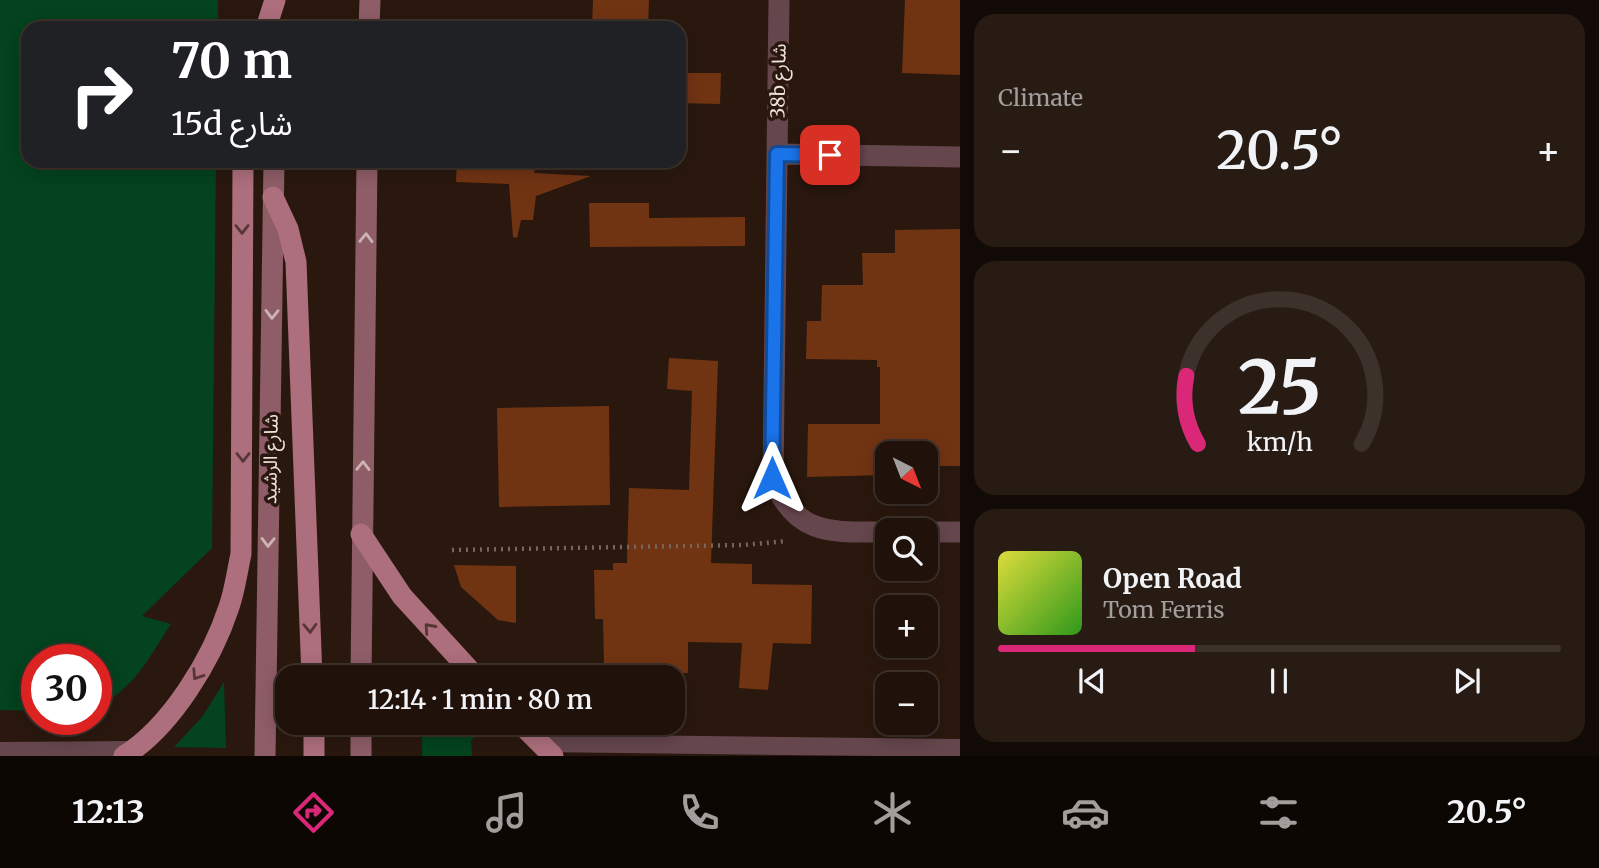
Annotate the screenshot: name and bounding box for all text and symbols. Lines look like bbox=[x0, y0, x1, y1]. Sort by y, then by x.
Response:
text: 70 m bbox=[171, 30, 292, 91]
street label: 38b شارع bbox=[765, 43, 793, 119]
icon: right bbox=[56, 49, 147, 140]
text: Climate bbox=[998, 83, 1083, 112]
text: 15d شارع bbox=[171, 104, 292, 144]
text: 20.5° bbox=[1216, 118, 1343, 183]
pin bbox=[800, 125, 860, 185]
text: − bbox=[998, 127, 1023, 174]
text: + bbox=[1536, 127, 1561, 174]
icon: arrive bbox=[811, 136, 849, 174]
one-way arrow bbox=[234, 224, 250, 235]
one-way arrow bbox=[358, 232, 374, 243]
one-way arrow bbox=[264, 310, 280, 320]
text: 25 bbox=[1238, 342, 1321, 434]
street label: شارع الرشيد bbox=[257, 414, 285, 504]
text: km/h bbox=[1246, 426, 1313, 458]
position arrow bbox=[735, 441, 809, 515]
north arrow bbox=[875, 441, 938, 504]
map controls bbox=[875, 441, 938, 735]
one-way arrow bbox=[236, 451, 251, 462]
one-way arrow bbox=[355, 460, 370, 471]
button: search bbox=[875, 518, 938, 581]
one-way arrow bbox=[261, 537, 276, 548]
text: Open Road bbox=[1103, 562, 1242, 595]
button: + bbox=[875, 595, 938, 658]
text: Tom Ferris bbox=[1103, 595, 1225, 624]
one-way arrow bbox=[425, 623, 438, 636]
one-way arrow bbox=[302, 624, 318, 634]
speed limit sign: 30 bbox=[21, 644, 112, 735]
icon: previous bbox=[1073, 662, 1111, 700]
icon: pause bbox=[1260, 662, 1298, 700]
icon: next bbox=[1448, 662, 1486, 700]
one-way arrow bbox=[192, 667, 205, 680]
button: − bbox=[875, 672, 938, 735]
text: 12:14 · 1 min · 80 m bbox=[368, 683, 592, 716]
icon: directions bbox=[289, 788, 338, 837]
icon: music bbox=[482, 788, 531, 837]
icon: phone bbox=[675, 788, 724, 837]
icon: climate bbox=[868, 788, 917, 837]
icon: car bbox=[1061, 788, 1110, 837]
icon: filters bbox=[1254, 788, 1303, 837]
text: 12:13 bbox=[72, 792, 145, 832]
text: 20.5° bbox=[1447, 792, 1527, 832]

